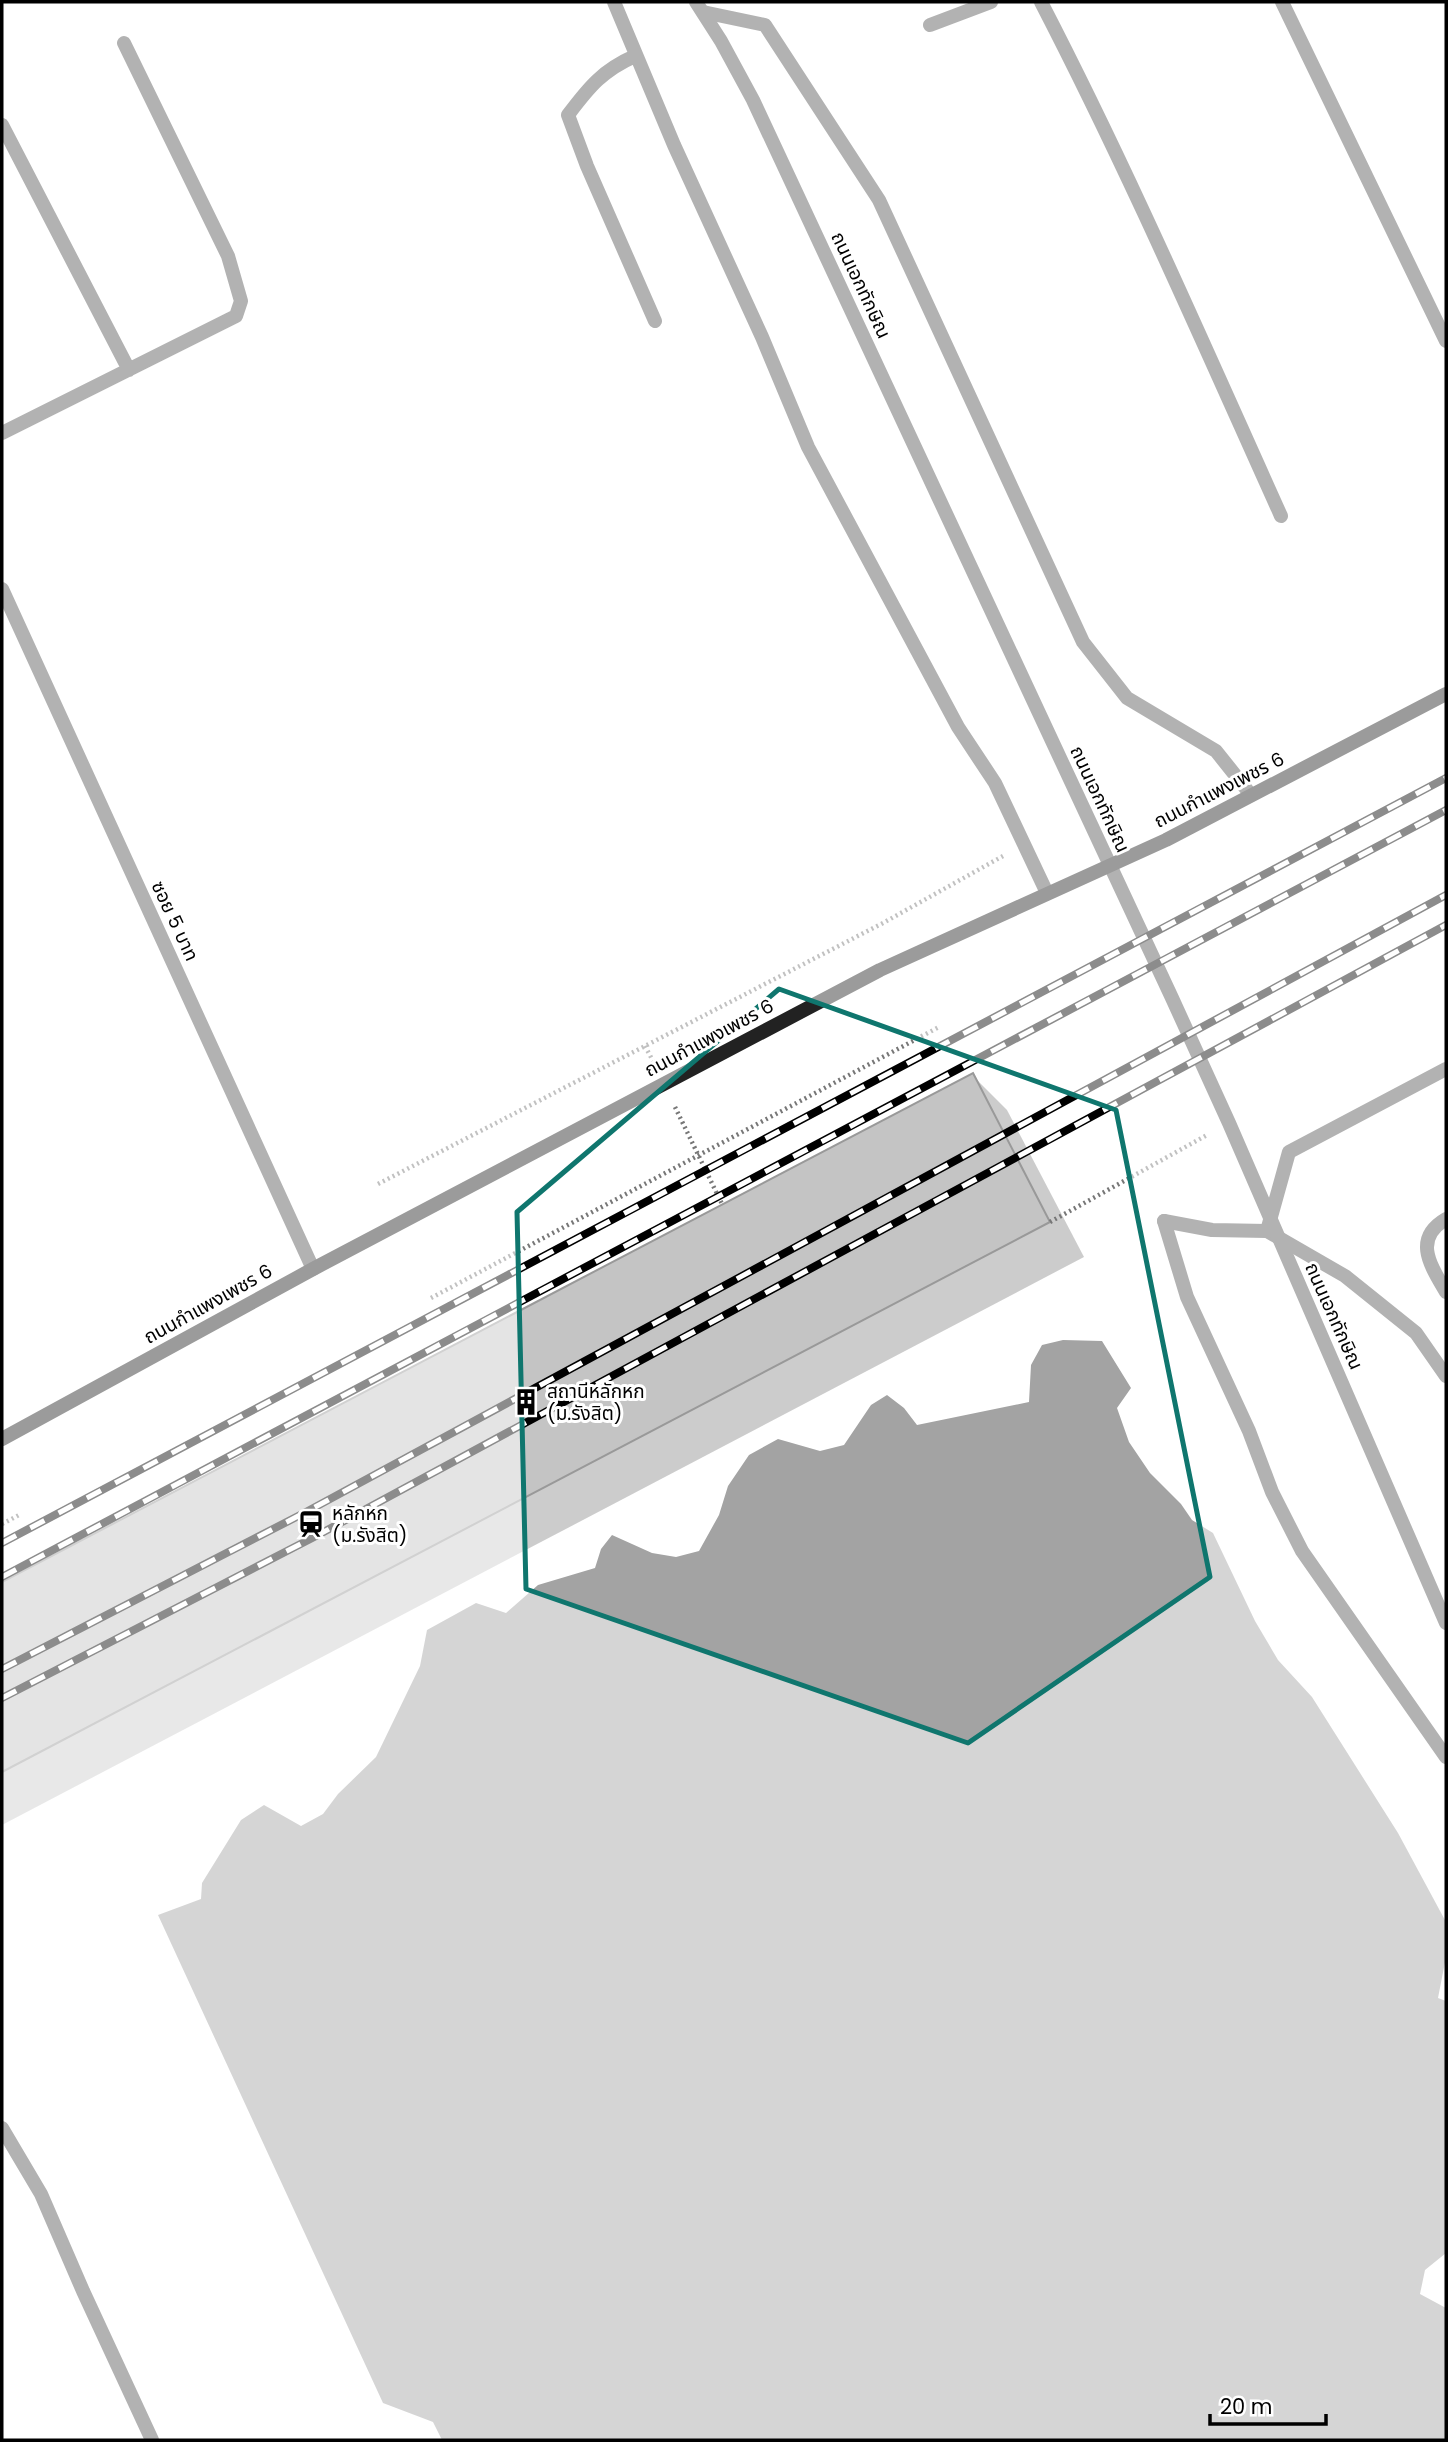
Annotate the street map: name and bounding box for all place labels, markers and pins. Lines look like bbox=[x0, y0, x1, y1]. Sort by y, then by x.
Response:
place label: สถานีหลักหก (ม.รังสิต) bbox=[547, 1378, 645, 1427]
building icon: สถานีหลักหก (ม.รังสิต) bbox=[511, 1387, 541, 1417]
place label: หลักหก (ม.รังสิต) bbox=[332, 1500, 407, 1549]
station icon: หลักหก (ม.รังสิต) bbox=[296, 1509, 326, 1539]

